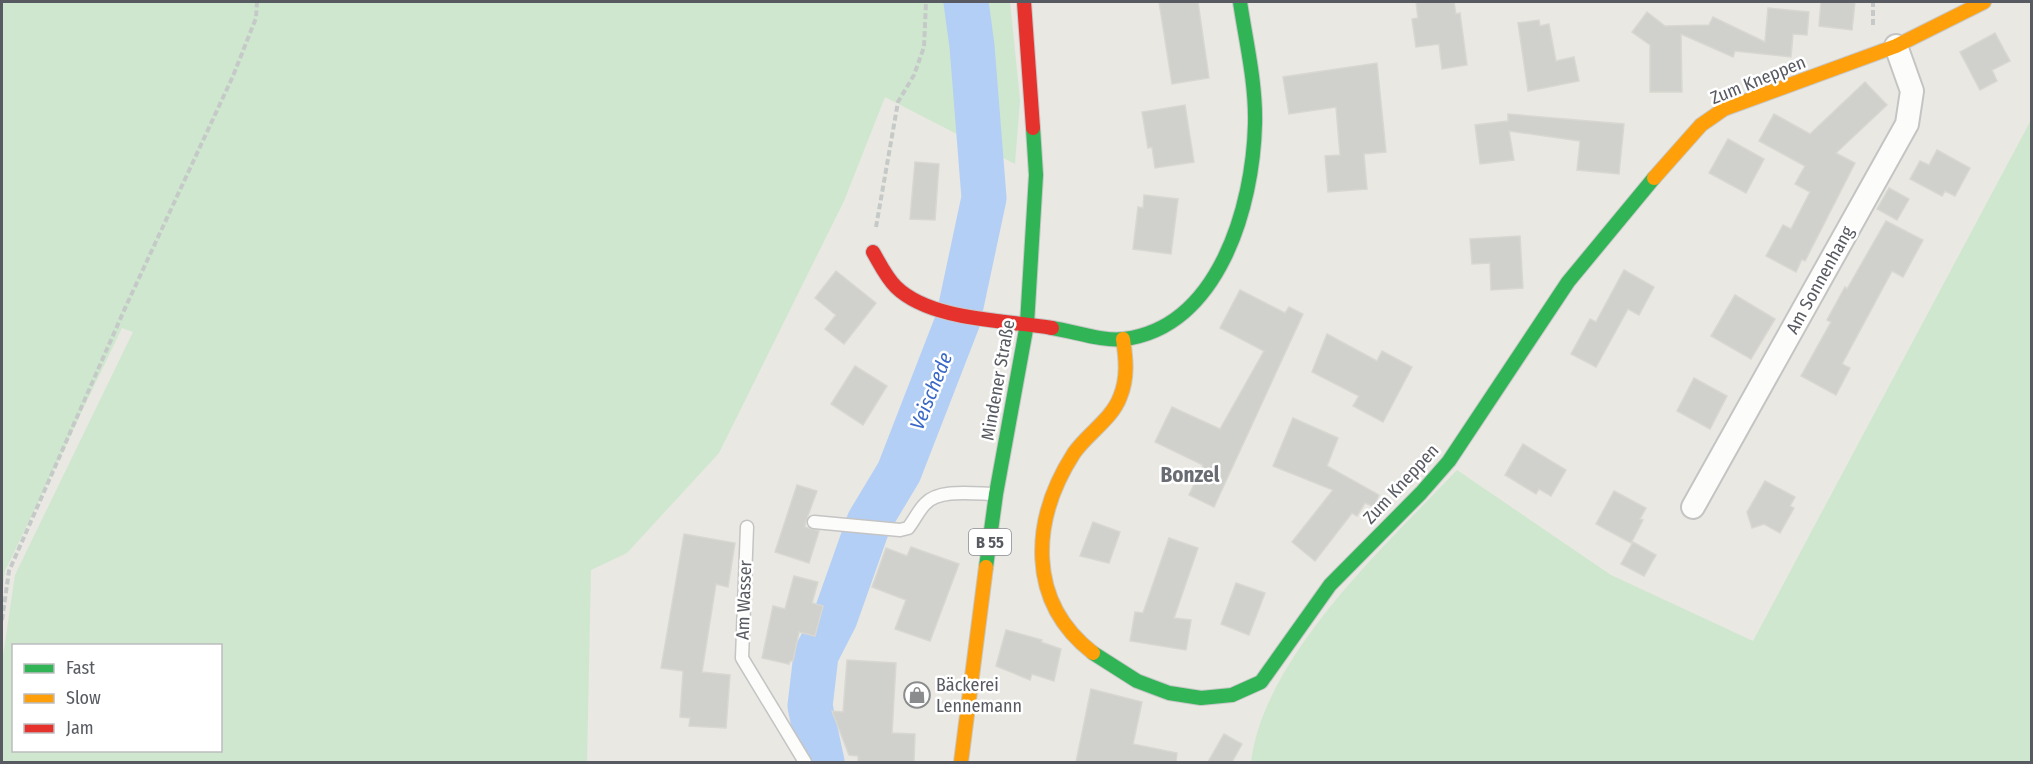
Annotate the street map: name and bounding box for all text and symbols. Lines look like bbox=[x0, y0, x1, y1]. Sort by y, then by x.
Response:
street label: Zum Kneppen bbox=[1707, 51, 1809, 109]
street label: Am Sonnenhang bbox=[1781, 222, 1859, 338]
street label: Mindener Straße bbox=[977, 318, 1019, 442]
water label: Veischede bbox=[905, 348, 958, 433]
street label: Zum Kneppen bbox=[1358, 440, 1444, 528]
district label: Bonzel bbox=[1161, 462, 1220, 488]
road number: B 55 bbox=[969, 529, 1011, 555]
street label: Am Wasser bbox=[732, 559, 756, 640]
legend bbox=[12, 644, 222, 752]
text: Fast bbox=[66, 657, 95, 679]
place label: Bäckerei Lennemann bbox=[936, 674, 1022, 717]
shop icon: Bäckerei Lennemann bbox=[902, 680, 932, 710]
text: Slow bbox=[66, 687, 101, 709]
text: Jam bbox=[66, 717, 94, 739]

